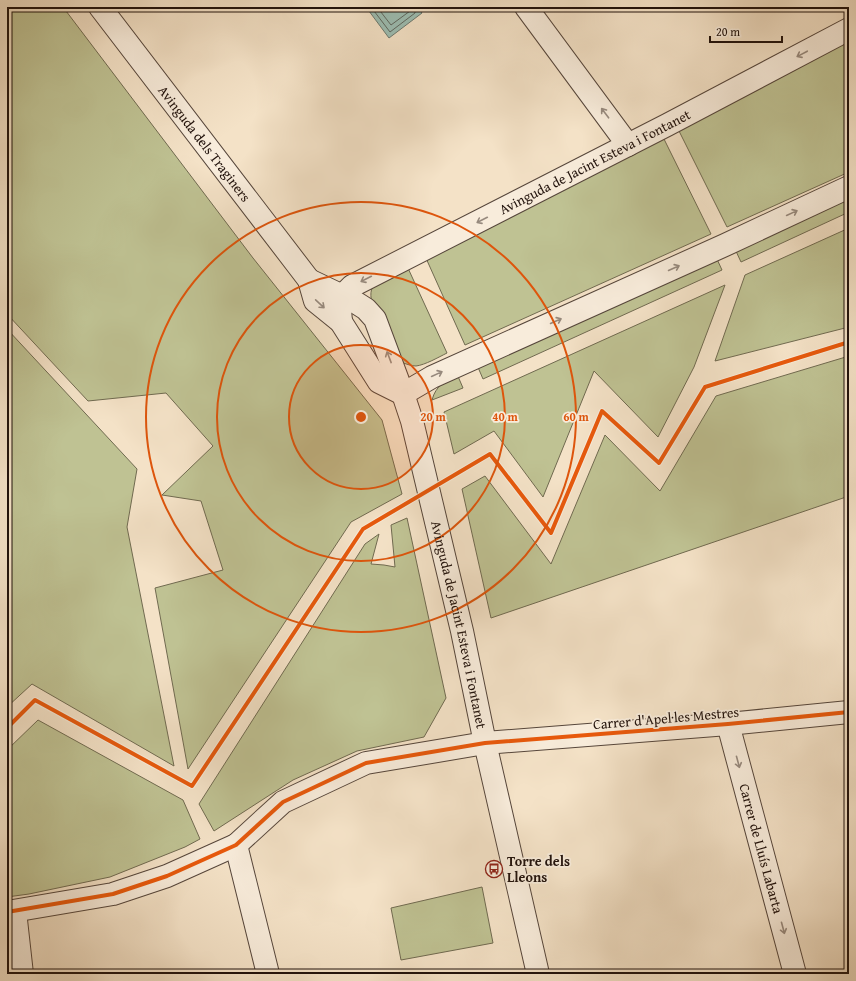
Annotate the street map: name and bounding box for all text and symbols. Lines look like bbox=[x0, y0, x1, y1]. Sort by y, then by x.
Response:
scale bar bbox=[710, 18, 782, 44]
text: 20 m bbox=[716, 23, 740, 40]
one-way arrow bbox=[796, 50, 808, 58]
street label: Avinguda dels Traginers bbox=[154, 81, 256, 206]
street label: Avinguda de Jacint Esteva i Fontanet bbox=[496, 104, 694, 219]
one-way arrow bbox=[601, 108, 609, 119]
one-way arrow bbox=[786, 209, 798, 217]
one-way arrow bbox=[476, 217, 488, 224]
one-way arrow bbox=[668, 264, 680, 271]
one-way arrow bbox=[360, 276, 372, 283]
one-way arrow bbox=[315, 300, 325, 309]
one-way arrow bbox=[549, 317, 561, 324]
one-way arrow bbox=[385, 352, 393, 364]
one-way arrow bbox=[431, 370, 443, 378]
text: 20 m bbox=[420, 408, 446, 425]
text: 40 m bbox=[492, 408, 518, 425]
text: 60 m bbox=[563, 408, 589, 425]
centre of rings bbox=[354, 410, 368, 424]
street label: Avinguda de Jacint Esteva i Fontanet bbox=[426, 519, 492, 730]
street label: Carrer d'Apel·les Mestres bbox=[592, 702, 740, 734]
one-way arrow bbox=[735, 755, 743, 768]
street label: Carrer de Lluís Labarta bbox=[734, 781, 788, 916]
place label: Torre dels Lleons bbox=[507, 851, 570, 887]
bus stop icon: Torre dels Lleons bbox=[484, 859, 504, 879]
one-way arrow bbox=[779, 921, 787, 934]

